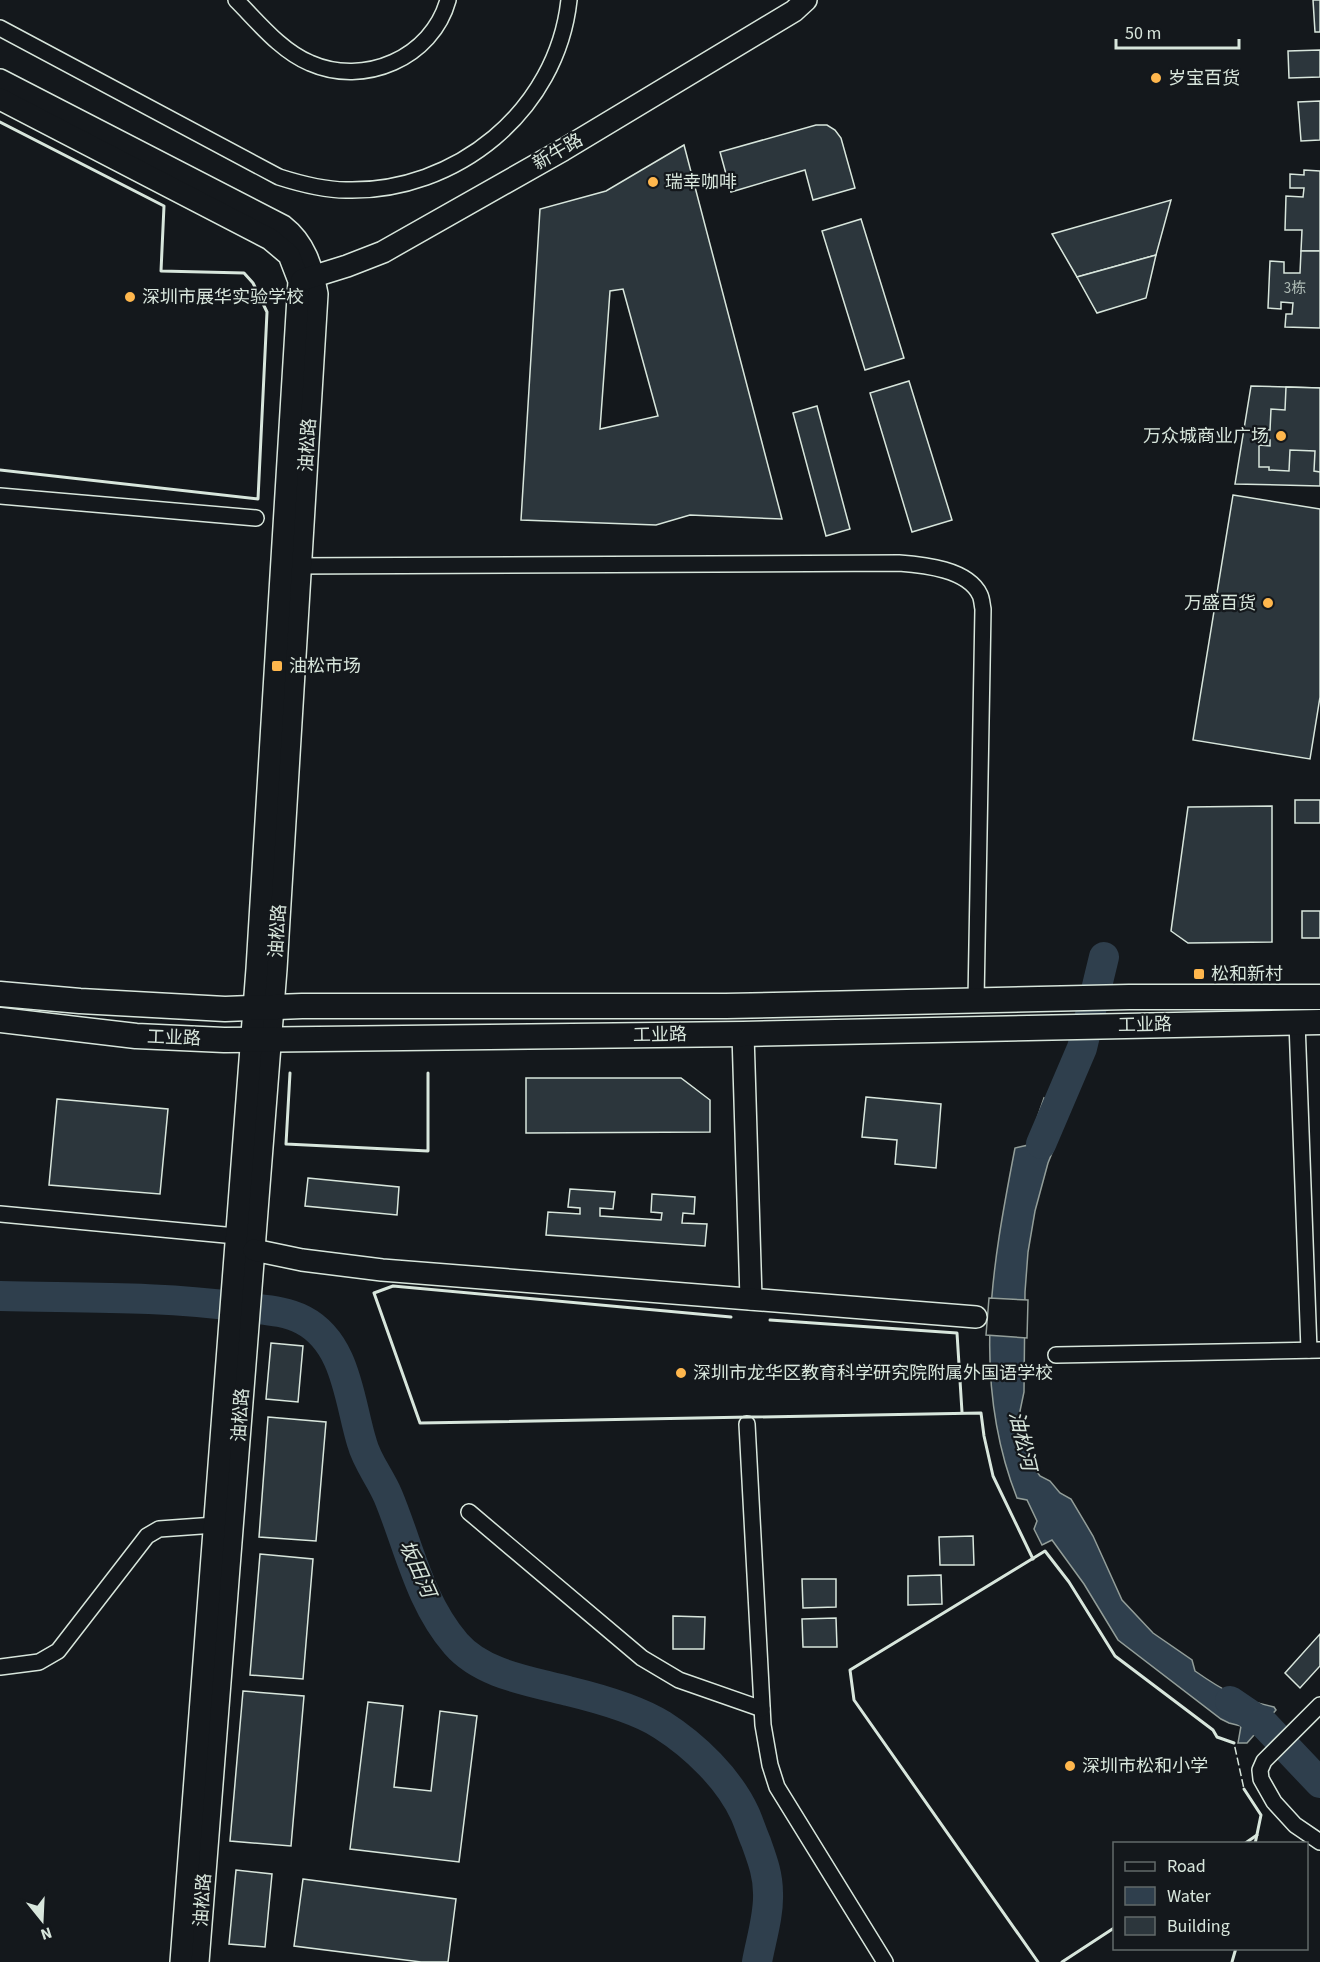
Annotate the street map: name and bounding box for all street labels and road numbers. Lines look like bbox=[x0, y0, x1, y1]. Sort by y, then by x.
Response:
street label: 新牛路 bbox=[528, 128, 588, 176]
street label: 油松路 bbox=[294, 417, 322, 473]
street label: 油松路 bbox=[264, 903, 292, 959]
street label: 工业路 bbox=[1118, 1012, 1172, 1038]
street label: 工业路 bbox=[633, 1022, 687, 1048]
street label: 工业路 bbox=[147, 1025, 201, 1051]
street label: 油松路 bbox=[227, 1387, 255, 1443]
street label: 油松路 bbox=[189, 1872, 217, 1928]

